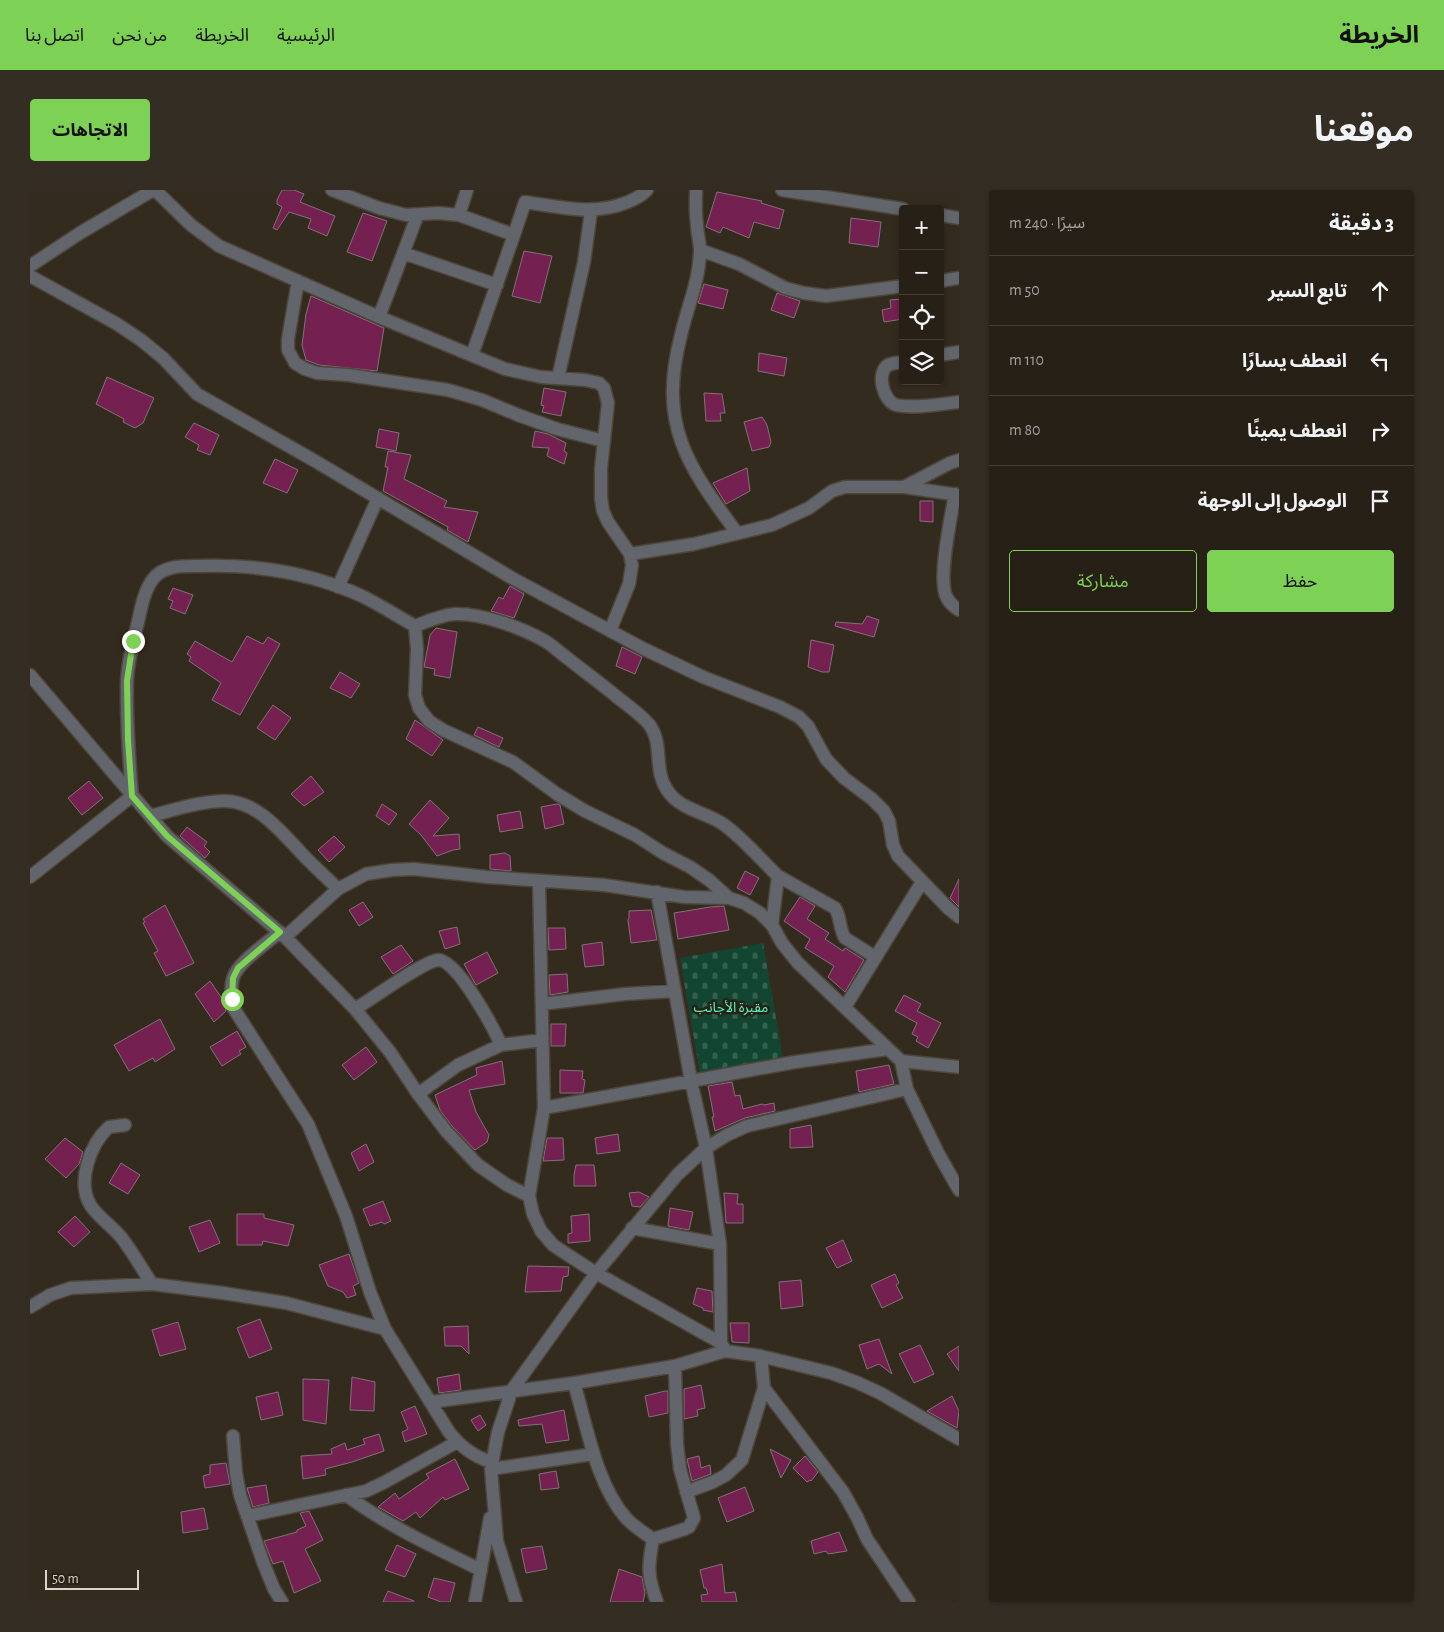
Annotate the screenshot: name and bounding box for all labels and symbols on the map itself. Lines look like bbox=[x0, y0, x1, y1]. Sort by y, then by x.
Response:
route end bbox=[122, 630, 145, 653]
route start bbox=[221, 988, 244, 1011]
park label: مقبرة الأجانب bbox=[694, 1000, 768, 1016]
scale bar bbox=[45, 1567, 139, 1590]

